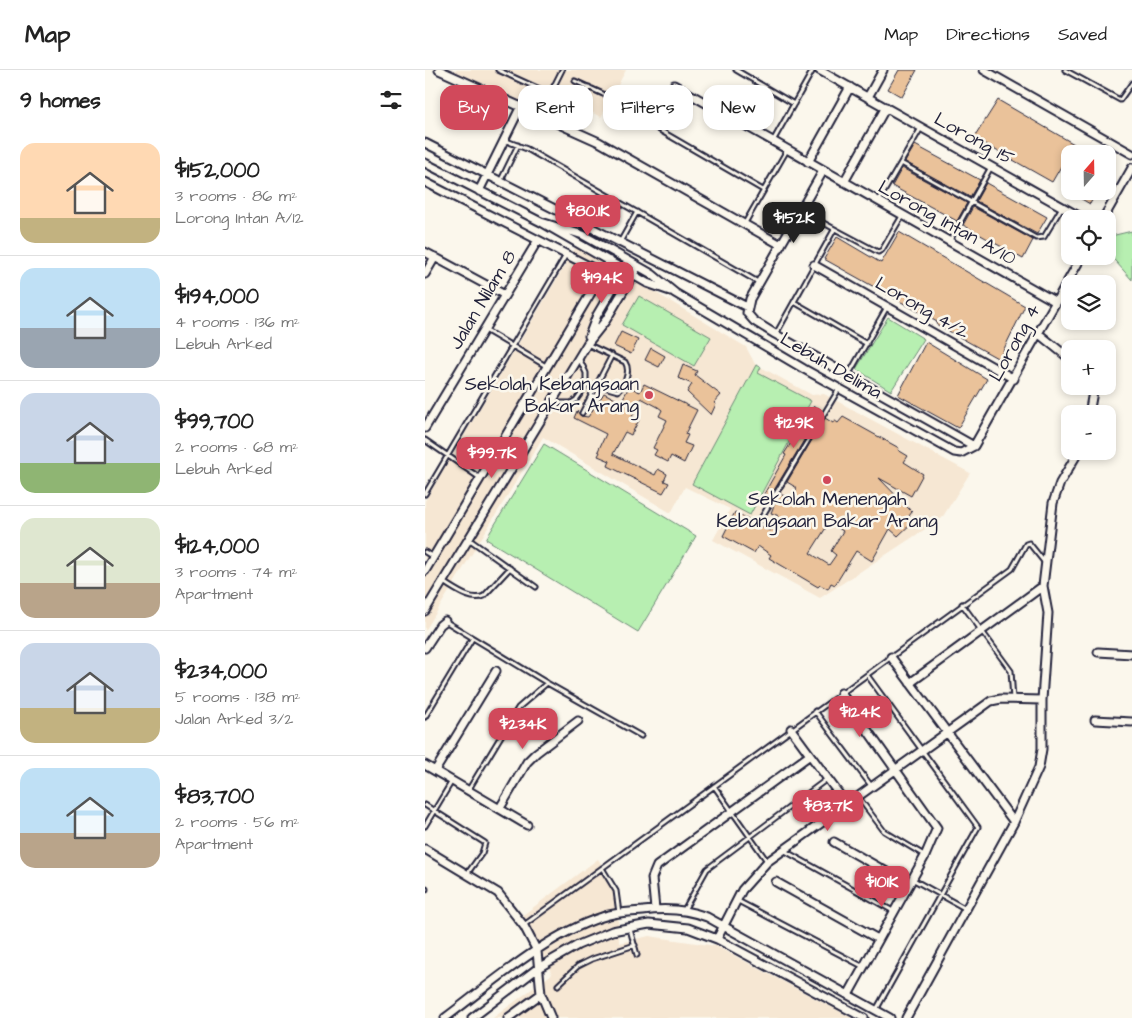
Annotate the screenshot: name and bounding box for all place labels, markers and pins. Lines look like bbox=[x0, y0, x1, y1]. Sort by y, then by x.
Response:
pin: $80.1K bbox=[547, 194, 629, 237]
pin: $152K bbox=[759, 202, 829, 244]
pin: $194K bbox=[567, 262, 637, 304]
place label: Sekolah Kebangsaan Bakar Arang bbox=[465, 371, 639, 421]
marker: Sekolah Kebangsaan Bakar Arang bbox=[643, 389, 655, 401]
pin: $129K bbox=[759, 406, 829, 449]
pin: $99.7K bbox=[451, 436, 533, 479]
marker: Sekolah Menengah Kebangsaan Bakar Arang bbox=[821, 474, 833, 486]
place label: Sekolah Menengah Kebangsaan Bakar Arang bbox=[716, 486, 938, 536]
pin: $124K bbox=[825, 696, 895, 738]
pin: $234K bbox=[488, 708, 558, 750]
pin: $83.7K bbox=[787, 790, 869, 832]
pin: $101K bbox=[847, 866, 917, 908]

